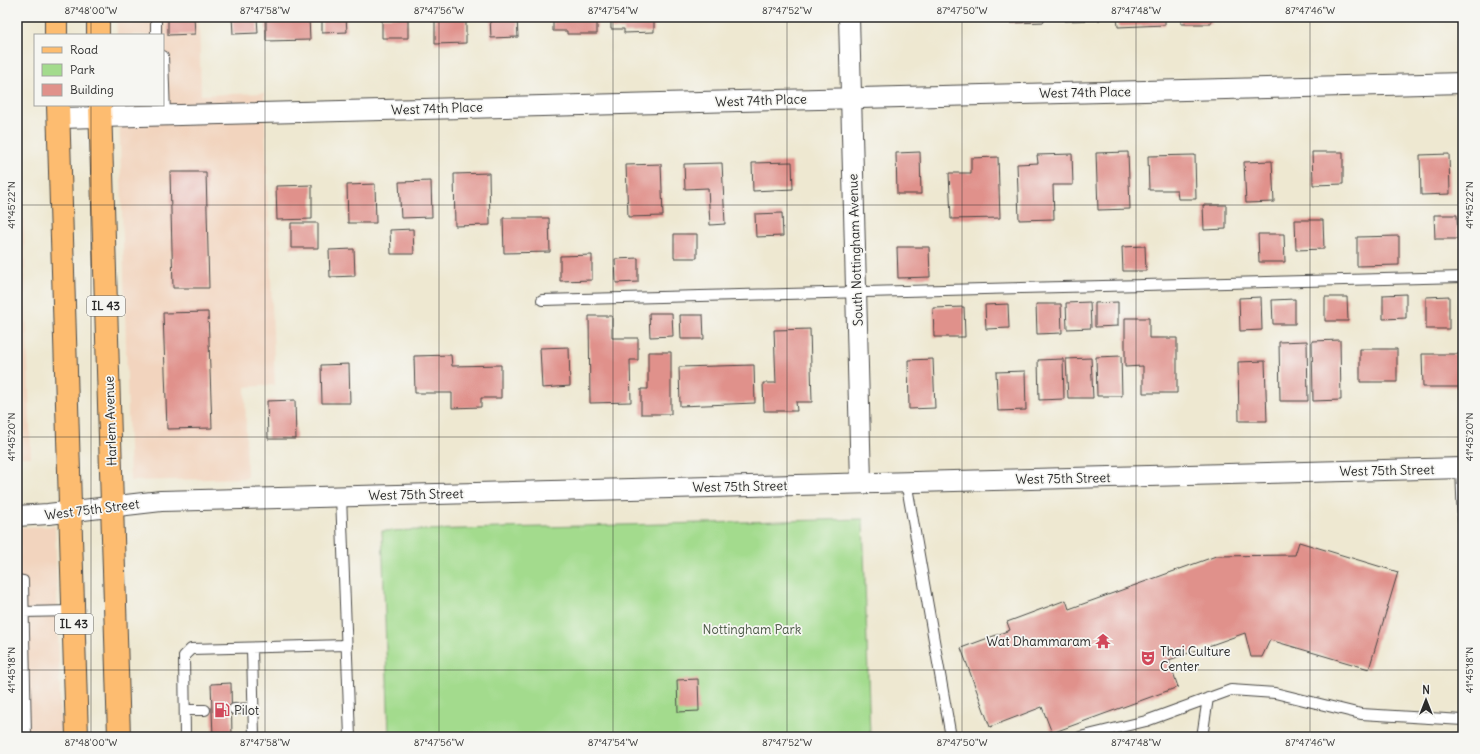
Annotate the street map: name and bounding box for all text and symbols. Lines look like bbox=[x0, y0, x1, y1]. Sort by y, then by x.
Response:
text: 87°48'00"W bbox=[65, 4, 117, 17]
text: 87°47'58"W bbox=[240, 4, 290, 17]
text: 87°47'56"W bbox=[414, 4, 464, 17]
text: 87°47'54"W bbox=[588, 4, 638, 17]
text: 87°47'52"W bbox=[762, 4, 812, 17]
text: 87°47'50"W bbox=[936, 4, 988, 17]
text: 87°47'48"W bbox=[1111, 4, 1161, 17]
text: 87°47'46"W bbox=[1285, 4, 1335, 17]
legend bbox=[34, 34, 164, 106]
text: Road bbox=[70, 42, 98, 57]
text: Park bbox=[70, 62, 95, 77]
text: Building bbox=[70, 82, 114, 97]
street label: West 74th Place bbox=[1039, 83, 1131, 102]
street label: West 74th Place bbox=[715, 90, 807, 111]
street label: West 74th Place bbox=[391, 98, 483, 119]
street label: South Nottingham Avenue bbox=[844, 173, 867, 327]
text: 41°45'22"N bbox=[5, 181, 18, 229]
text: 41°45'22"N bbox=[1463, 181, 1476, 229]
road number: IL 43 bbox=[87, 296, 125, 316]
street label: Harlem Avenue bbox=[100, 376, 121, 466]
text: 41°45'20"N bbox=[5, 413, 18, 461]
text: 41°45'20"N bbox=[1463, 413, 1476, 461]
street label: West 75th Street bbox=[1339, 461, 1435, 480]
street label: West 75th Street bbox=[1015, 469, 1111, 488]
street label: West 75th Street bbox=[692, 477, 788, 496]
street label: West 75th Street bbox=[368, 485, 464, 504]
street label: West 75th Street bbox=[44, 495, 141, 524]
road number: IL 43 bbox=[55, 614, 93, 634]
park label: Nottingham Park bbox=[703, 621, 802, 638]
temple icon: Wat Dhammaram bbox=[1094, 632, 1112, 650]
place label: Wat Dhammaram bbox=[986, 633, 1091, 650]
place label: Thai Culture Center bbox=[1160, 643, 1231, 675]
text: 41°45'18"N bbox=[5, 647, 18, 693]
text: 41°45'18"N bbox=[1463, 647, 1476, 693]
theatre icon: Thai Culture Center bbox=[1139, 649, 1157, 667]
north arrow bbox=[1406, 680, 1446, 720]
text: N bbox=[1422, 683, 1430, 697]
fuel station icon: Pilot bbox=[213, 701, 231, 719]
place label: Pilot bbox=[234, 702, 260, 719]
text: 87°48'00"W bbox=[65, 736, 117, 749]
text: 87°47'58"W bbox=[240, 736, 290, 749]
text: 87°47'56"W bbox=[414, 736, 464, 749]
text: 87°47'54"W bbox=[588, 736, 638, 749]
text: 87°47'52"W bbox=[762, 736, 812, 749]
text: 87°47'50"W bbox=[936, 736, 988, 749]
text: 87°47'48"W bbox=[1111, 736, 1161, 749]
text: 87°47'46"W bbox=[1285, 736, 1335, 749]

